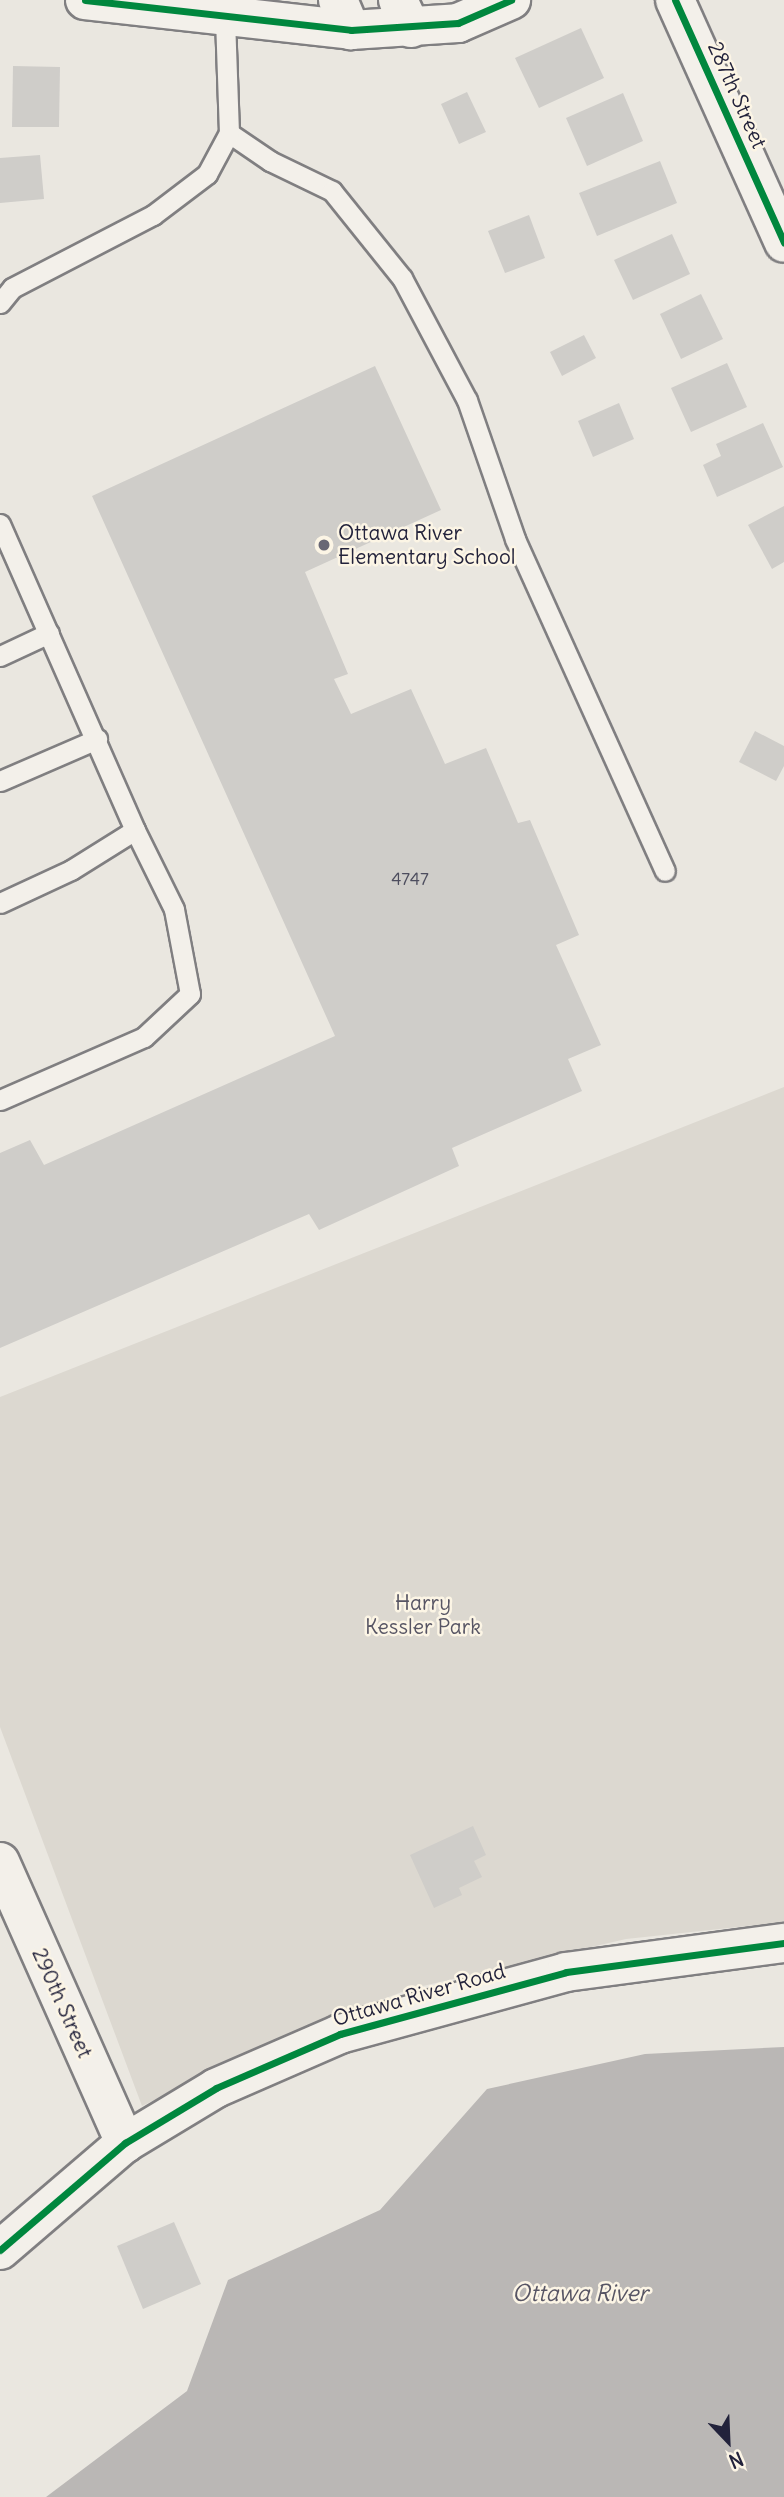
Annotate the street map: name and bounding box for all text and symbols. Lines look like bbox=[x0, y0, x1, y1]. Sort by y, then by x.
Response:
street label: 287th Street bbox=[702, 38, 772, 152]
place label: Ottawa River Elementary School bbox=[338, 520, 515, 570]
marker: Ottawa River Elementary School bbox=[316, 537, 332, 553]
house number: 4747 bbox=[391, 868, 429, 890]
park label: Harry Kessler Park bbox=[365, 1590, 481, 1640]
street label: 290th Street bbox=[27, 1944, 97, 2062]
street label: Ottawa River Road bbox=[330, 1958, 508, 2032]
water label: Ottawa River bbox=[512, 2279, 648, 2307]
north arrow bbox=[693, 2406, 763, 2476]
text: N bbox=[725, 2447, 747, 2474]

